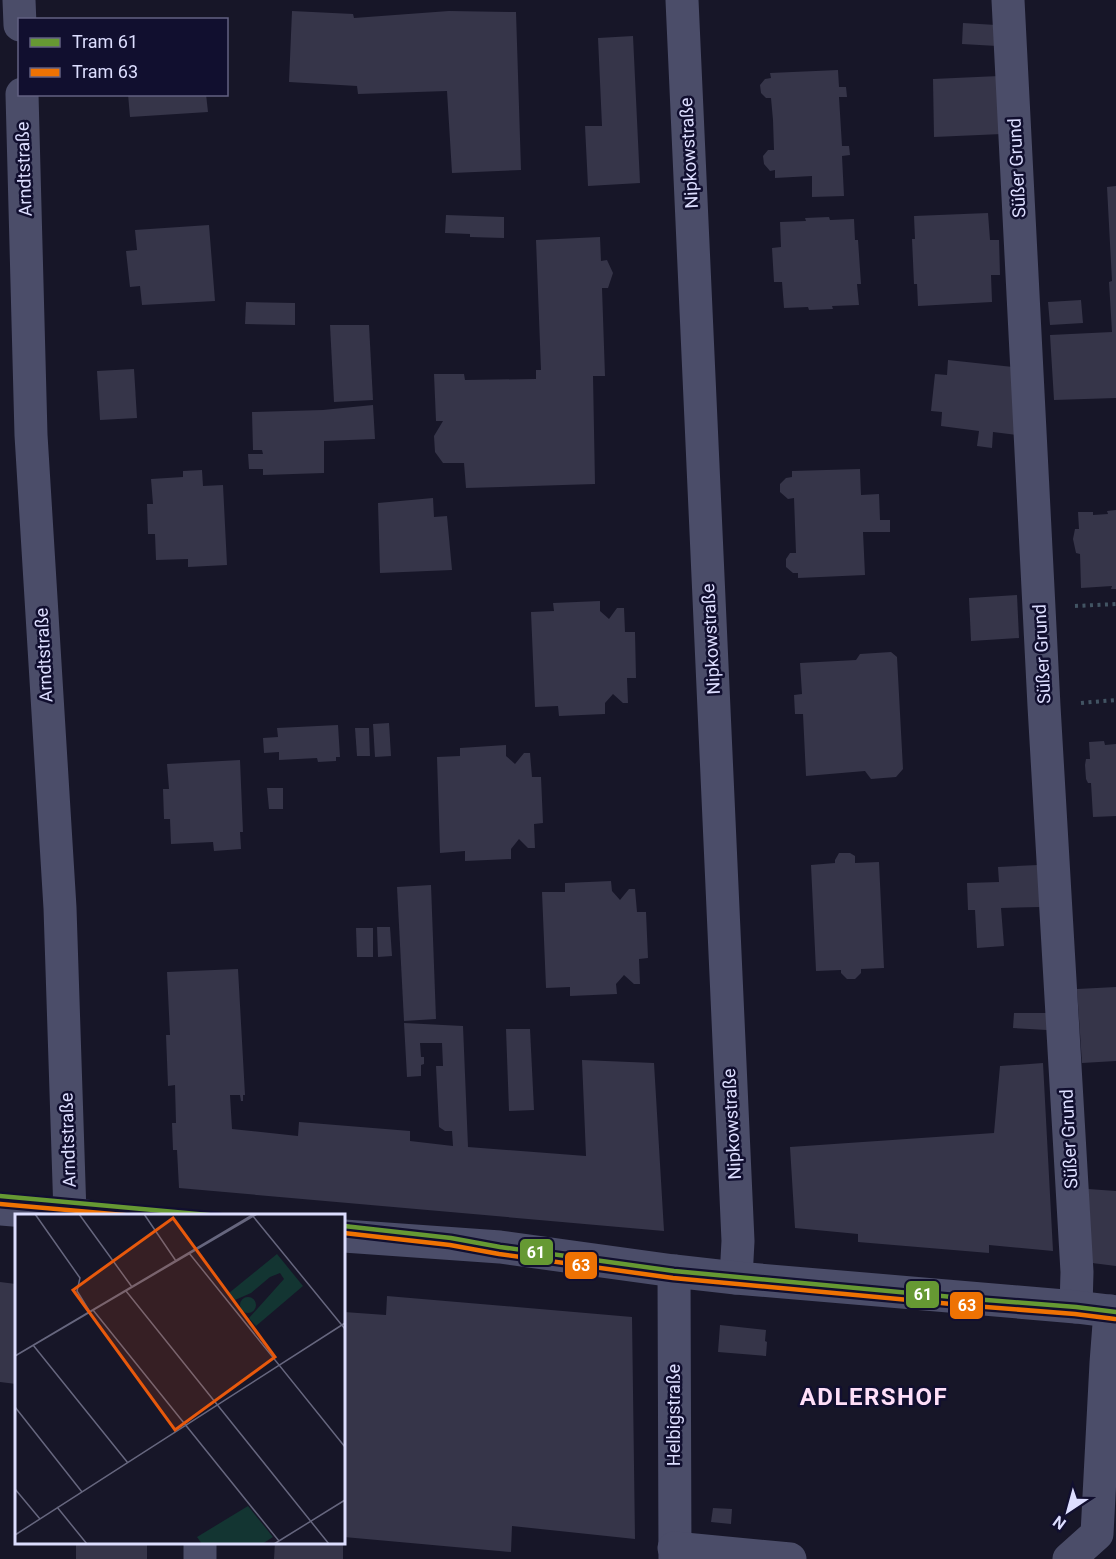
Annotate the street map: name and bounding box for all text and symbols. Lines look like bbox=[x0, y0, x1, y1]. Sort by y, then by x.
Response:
legend bbox=[18, 18, 228, 96]
text: Tram 61 bbox=[72, 31, 138, 52]
text: Tram 63 bbox=[72, 61, 138, 82]
street label: Nipkowstraße bbox=[675, 97, 702, 209]
street label: Süßer Grund bbox=[1003, 118, 1030, 218]
street label: Arndtstraße bbox=[11, 121, 36, 217]
street label: Nipkowstraße bbox=[697, 583, 724, 695]
street label: Süßer Grund bbox=[1028, 604, 1055, 704]
street label: Arndtstraße bbox=[31, 607, 56, 703]
street label: Nipkowstraße bbox=[718, 1068, 745, 1180]
street label: Süßer Grund bbox=[1055, 1089, 1082, 1189]
street label: Arndtstraße bbox=[55, 1092, 80, 1188]
inset map bbox=[15, 1214, 345, 1544]
line badge: 61 bbox=[519, 1238, 554, 1266]
text: 61 bbox=[527, 1243, 545, 1262]
line badge: 63 bbox=[564, 1251, 598, 1280]
text: 63 bbox=[572, 1256, 590, 1275]
line badge: 61 bbox=[905, 1280, 940, 1309]
text: 61 bbox=[914, 1285, 932, 1304]
line badge: 63 bbox=[949, 1291, 984, 1320]
text: 63 bbox=[958, 1296, 976, 1315]
street label: Helbigstraße bbox=[663, 1364, 684, 1466]
district label: ADLERSHOF bbox=[800, 1383, 948, 1411]
north arrow bbox=[1038, 1481, 1098, 1541]
text: N bbox=[1049, 1512, 1070, 1534]

